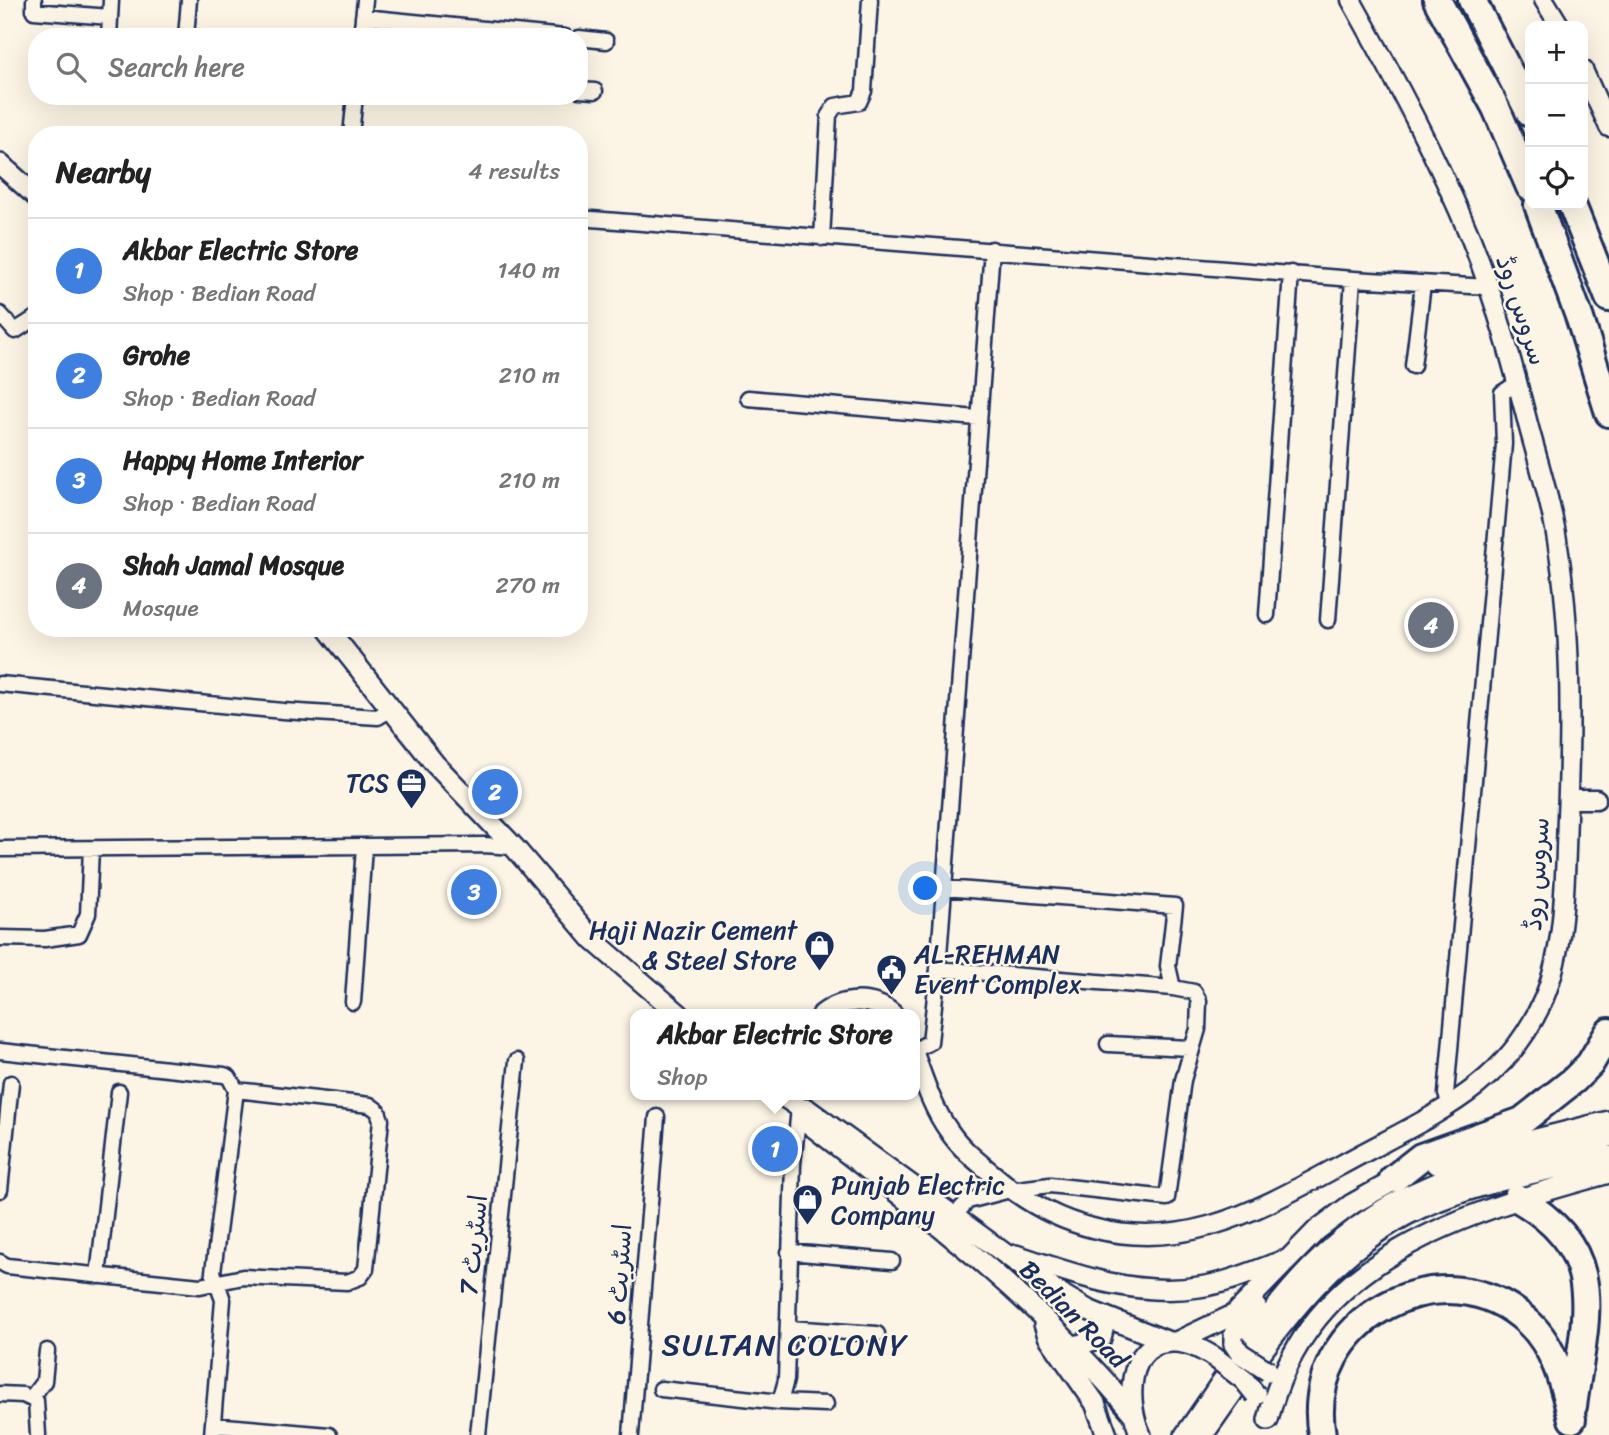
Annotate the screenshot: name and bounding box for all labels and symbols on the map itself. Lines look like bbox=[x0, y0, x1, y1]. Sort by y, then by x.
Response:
street label: سروس روڈ bbox=[1483, 249, 1561, 371]
pin: 4 bbox=[1408, 599, 1454, 651]
place label: TCS bbox=[346, 760, 389, 806]
office icon: TCS bbox=[395, 766, 429, 810]
pin: 2 bbox=[472, 766, 518, 818]
street label: سروس روڈ bbox=[1509, 816, 1563, 932]
pin: 3 bbox=[451, 866, 497, 918]
your location bbox=[908, 871, 942, 905]
place label: Haji Nazir Cement & Steel Store bbox=[589, 907, 799, 983]
shop icon: Haji Nazir Cement & Steel Store bbox=[803, 928, 837, 972]
place label: AL-REHMAN Event Complex bbox=[913, 931, 1082, 1007]
public building icon: AL-REHMAN Event Complex bbox=[874, 952, 908, 996]
pin: 1 bbox=[752, 1123, 798, 1175]
place label: Punjab Electric Company bbox=[831, 1162, 1006, 1238]
shop icon: Punjab Electric Company bbox=[791, 1183, 825, 1227]
street label: اسٹریٹ 7 bbox=[445, 1192, 501, 1298]
street label: اسٹریٹ 6 bbox=[593, 1222, 645, 1326]
street label: Bedian Road bbox=[1008, 1248, 1141, 1381]
district label: SULTAN COLONY bbox=[661, 1318, 909, 1372]

